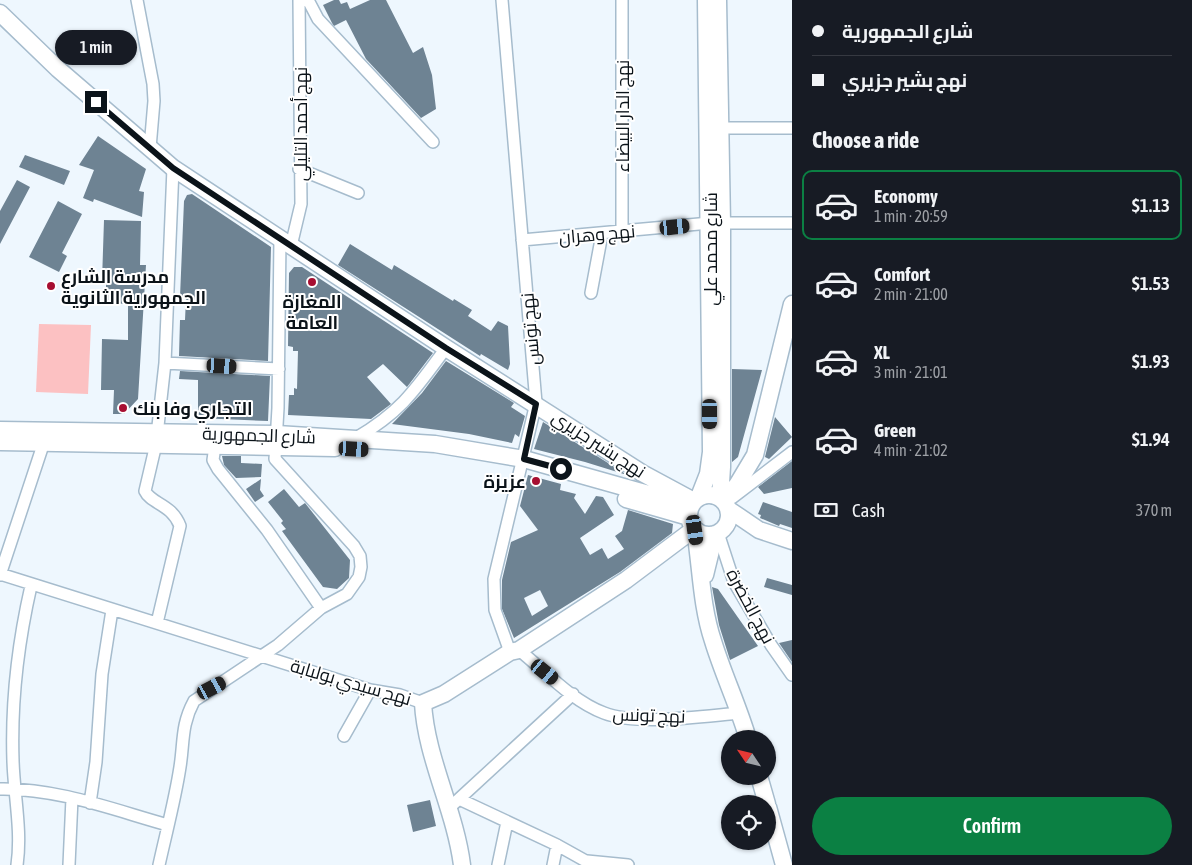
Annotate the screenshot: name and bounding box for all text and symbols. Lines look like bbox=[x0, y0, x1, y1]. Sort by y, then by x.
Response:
text: شارع الجمهورية bbox=[842, 20, 973, 42]
callout: 1 min bbox=[55, 29, 137, 64]
text: 1 min bbox=[80, 38, 112, 56]
street label: نهج الدار البيضاء bbox=[612, 60, 635, 172]
street label: نهج أحمد التليلي bbox=[290, 67, 315, 181]
text: نهج بشير جزيري bbox=[842, 69, 967, 91]
route end bbox=[85, 91, 107, 113]
text: Choose a ride bbox=[812, 127, 919, 153]
icon: car bbox=[814, 183, 859, 228]
text: Economy bbox=[874, 185, 938, 207]
street label: شارع محمد علي bbox=[700, 192, 725, 306]
text: $1.13 bbox=[1132, 194, 1170, 216]
text: 1 min · 20:59 bbox=[874, 207, 948, 225]
car bbox=[659, 218, 690, 236]
street label: نهج وهران bbox=[558, 220, 636, 250]
icon: car bbox=[814, 261, 859, 306]
text: Comfort bbox=[874, 263, 930, 285]
place label: مدرسة الشارع الجمهورية الثانوية bbox=[61, 266, 206, 309]
text: $1.53 bbox=[1132, 272, 1170, 294]
marker: المغازة العامة bbox=[306, 276, 318, 288]
marker: مدرسة الشارع الجمهورية الثانوية bbox=[45, 280, 57, 292]
text: 2 min · 21:00 bbox=[874, 285, 948, 303]
place label: المغازة العامة bbox=[282, 291, 342, 333]
street label: نهج تونس bbox=[516, 292, 546, 366]
icon: car bbox=[814, 339, 859, 384]
text: XL bbox=[874, 341, 890, 363]
text: $1.93 bbox=[1132, 350, 1170, 372]
car bbox=[206, 358, 237, 374]
text: 3 min · 21:01 bbox=[874, 363, 948, 381]
place label: التجاري وفا بنك bbox=[133, 398, 253, 423]
car bbox=[702, 399, 717, 429]
marker: التجاري وفا بنك bbox=[117, 402, 129, 414]
street label: نهج بشير جزيري bbox=[546, 406, 650, 485]
icon: car bbox=[814, 417, 859, 462]
text: Green bbox=[874, 419, 916, 441]
street label: شارع الجمهورية bbox=[202, 423, 316, 449]
text: $1.94 bbox=[1132, 428, 1170, 450]
car bbox=[338, 441, 369, 457]
text: 4 min · 21:02 bbox=[874, 441, 948, 459]
route start bbox=[550, 458, 572, 480]
place label: عزيزة bbox=[484, 471, 526, 493]
marker: عزيزة bbox=[530, 475, 542, 487]
icon: cash bbox=[812, 496, 840, 524]
text: Cash bbox=[852, 499, 885, 521]
text: 370 m bbox=[1136, 501, 1172, 519]
car bbox=[685, 514, 704, 546]
street label: نهج الخضرة bbox=[721, 565, 779, 648]
street label: نهج سيدي بولبابة bbox=[287, 655, 414, 713]
car bbox=[528, 657, 561, 687]
car bbox=[195, 674, 228, 702]
street label: نهج تونس bbox=[612, 703, 686, 729]
north arrow bbox=[721, 730, 776, 785]
map controls bbox=[721, 730, 776, 850]
button: locate bbox=[721, 795, 776, 850]
button: Confirm bbox=[812, 797, 1172, 855]

